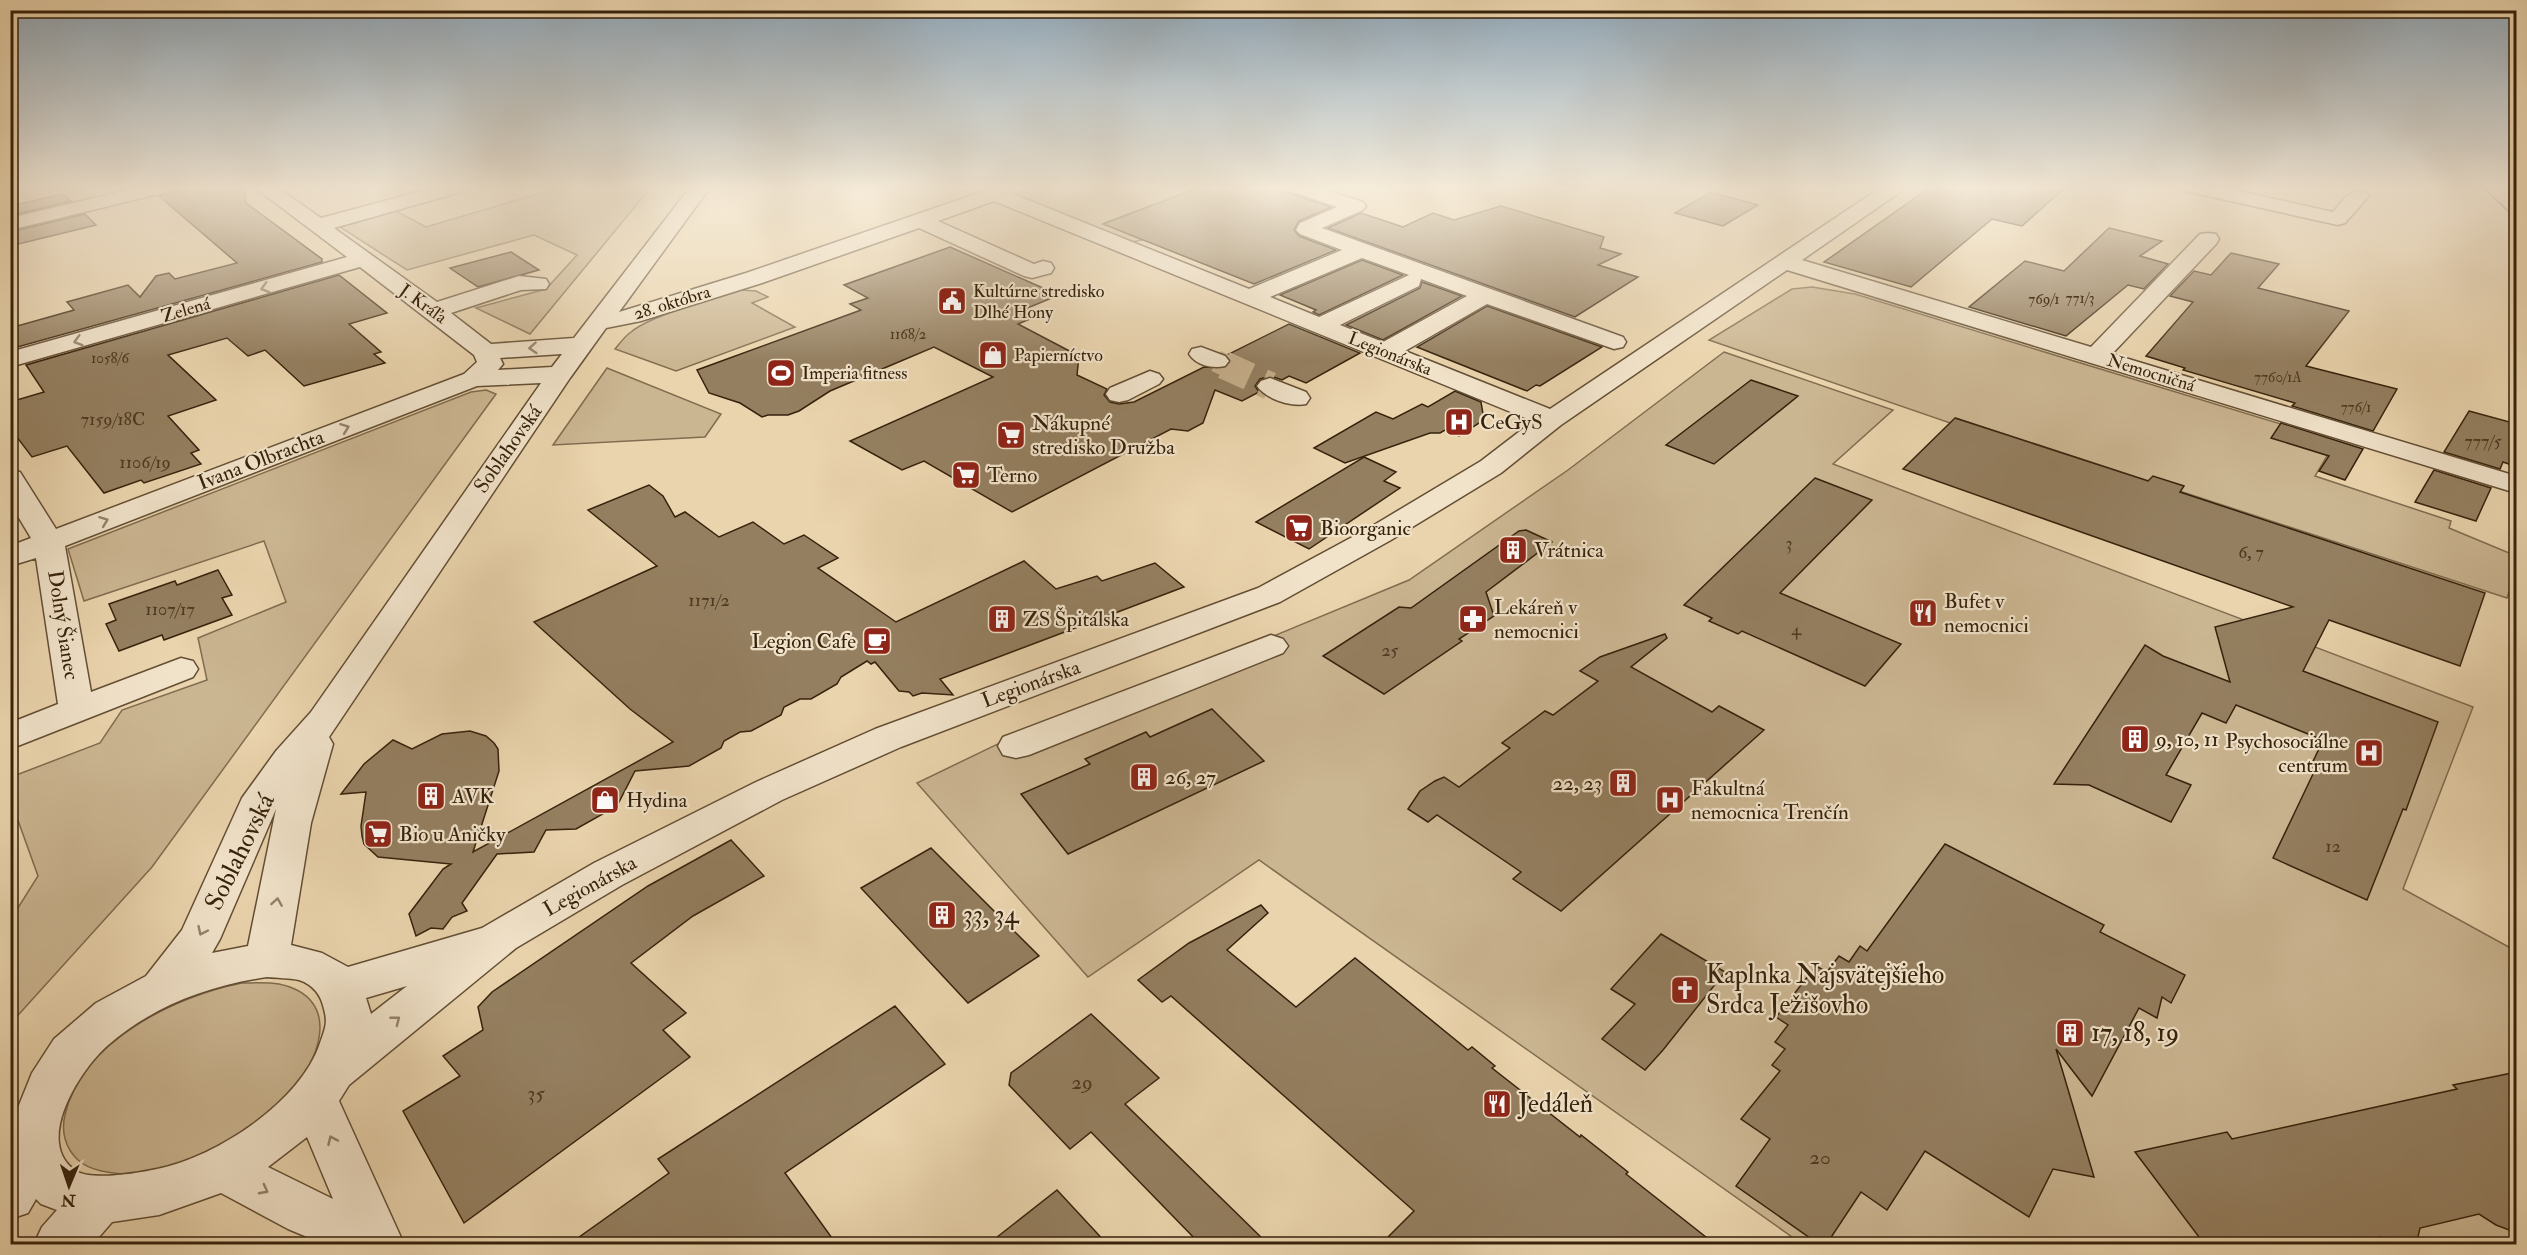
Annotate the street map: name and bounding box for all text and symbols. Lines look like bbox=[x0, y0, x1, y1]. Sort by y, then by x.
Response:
street label: J. Kráľa bbox=[394, 278, 452, 329]
street label: 28. októbra bbox=[631, 280, 714, 326]
place label: Kultúrne stredisko Dlhé Hony bbox=[973, 280, 1105, 324]
one-way arrow bbox=[260, 281, 271, 293]
public building icon: Kultúrne stredisko Dlhé Hony bbox=[936, 285, 968, 317]
house number: 771/3 bbox=[2066, 289, 2094, 308]
house number: 769/1 bbox=[2028, 290, 2060, 309]
street label: Zelená bbox=[159, 292, 214, 328]
house number: 1168/2 bbox=[890, 325, 927, 344]
street label: Legionárska bbox=[1345, 327, 1436, 381]
one-way arrow bbox=[73, 334, 84, 346]
shop icon: Papierníctvo bbox=[977, 339, 1009, 371]
one-way arrow bbox=[529, 341, 538, 354]
place label: Papierníctvo bbox=[1014, 344, 1103, 367]
house number: 1058/6 bbox=[91, 349, 130, 368]
street label: Nemocničná bbox=[2104, 349, 2198, 397]
sports icon: Imperia fitness bbox=[765, 357, 797, 389]
place label: Imperia fitness bbox=[802, 362, 907, 385]
house number: 7760/1A bbox=[2254, 368, 2302, 387]
house number: 776/1 bbox=[2341, 398, 2371, 417]
street label: Soblahovská bbox=[468, 399, 548, 498]
hospital icon: CeGyS bbox=[1443, 406, 1475, 438]
house number: 7159/18C bbox=[81, 408, 145, 431]
place label: CeGyS bbox=[1480, 409, 1543, 436]
place label: Nákupné stredisko Družba bbox=[1032, 410, 1175, 461]
supermarket icon: Nákupné stredisko Družba bbox=[995, 419, 1027, 451]
street label: Ivana Olbrachta bbox=[194, 423, 328, 497]
one-way arrow bbox=[339, 423, 350, 435]
house number: 777/5 bbox=[2464, 430, 2502, 453]
house number: 1106/19 bbox=[119, 451, 171, 474]
supermarket icon: Terno bbox=[950, 459, 982, 491]
place label: Terno bbox=[987, 462, 1037, 489]
supermarket icon: Bioorganic bbox=[1283, 512, 1315, 544]
place label: Bioorganic bbox=[1320, 515, 1411, 542]
one-way arrow bbox=[98, 516, 109, 528]
house number: 3 bbox=[1786, 532, 1792, 555]
building icon: Vrátnica bbox=[1497, 534, 1529, 566]
place label: Vrátnica bbox=[1534, 537, 1604, 564]
house number: 6, 7 bbox=[2238, 541, 2264, 564]
street label: Dolný Šianec bbox=[41, 568, 85, 682]
place label: Bufet v nemocnici bbox=[1944, 588, 2029, 639]
house number: 1171/2 bbox=[688, 589, 730, 612]
place label: Lekáreň v nemocnici bbox=[1494, 594, 1579, 645]
restaurant icon: Bufet v nemocnici bbox=[1907, 597, 1939, 629]
house number: 1107/17 bbox=[145, 598, 195, 621]
building icon: ZS Špitálska bbox=[986, 603, 1018, 635]
pharmacy icon: Lekáreň v nemocnici bbox=[1457, 603, 1489, 635]
place label: ZS Špitálska bbox=[1023, 606, 1129, 633]
house number: 4 bbox=[1791, 618, 1802, 641]
cafe icon: Legion Cafe bbox=[861, 625, 893, 657]
place label: Legion Cafe bbox=[751, 628, 856, 655]
house number: 25 bbox=[1382, 639, 1399, 662]
street label: Legionárska bbox=[978, 654, 1084, 714]
building icon: 9, 10, 11 bbox=[2119, 723, 2151, 755]
place label: 9, 10, 11 bbox=[2154, 726, 2219, 753]
place label: Psychosociálne centrum bbox=[2225, 728, 2348, 779]
hospital icon: Psychosociálne centrum bbox=[2353, 737, 2385, 769]
building icon: 26, 27 bbox=[1128, 761, 1160, 793]
place label: 26, 27 bbox=[1165, 764, 1216, 791]
building icon: 22, 23 bbox=[1607, 767, 1639, 799]
place label: 22, 23 bbox=[1553, 770, 1602, 797]
place label: Fakultná nemocnica Trenčín bbox=[1691, 775, 1849, 826]
building icon: AVK bbox=[415, 780, 447, 812]
place label: AVK bbox=[451, 783, 494, 810]
shop icon: Hydina bbox=[589, 784, 621, 816]
hospital icon: Fakultná nemocnica Trenčín bbox=[1654, 784, 1686, 816]
place label: Hydina bbox=[626, 787, 688, 814]
street label: Soblahovská bbox=[198, 788, 282, 916]
supermarket icon: Bio u Aničky bbox=[362, 818, 394, 850]
place label: Bio u Aničky bbox=[399, 821, 506, 848]
house number: 12 bbox=[2325, 835, 2341, 858]
street label: Legionárska bbox=[538, 849, 642, 923]
one-way arrow bbox=[270, 897, 283, 907]
building icon: 33, 34 bbox=[926, 899, 958, 931]
place label: 33, 34 bbox=[963, 899, 1020, 931]
one-way arrow bbox=[197, 925, 209, 936]
place label: Kaplnka Najsvätejšieho Srdca Ježišovho bbox=[1706, 959, 1944, 1021]
church icon: Kaplnka Najsvätejšieho Srdca Ježišovho bbox=[1669, 974, 1701, 1006]
one-way arrow bbox=[389, 1017, 400, 1028]
building icon: 17, 18, 19 bbox=[2054, 1017, 2086, 1049]
place label: 17, 18, 19 bbox=[2091, 1017, 2179, 1049]
house number: 29 bbox=[1071, 1069, 1093, 1096]
house number: 35 bbox=[527, 1080, 545, 1107]
restaurant icon: Jedáleň bbox=[1481, 1088, 1513, 1120]
place label: Jedáleň bbox=[1517, 1088, 1593, 1120]
one-way arrow bbox=[327, 1135, 339, 1146]
house number: 20 bbox=[1809, 1144, 1831, 1171]
north arrow bbox=[39, 1156, 99, 1216]
one-way arrow bbox=[258, 1183, 269, 1194]
text: N bbox=[60, 1190, 77, 1210]

